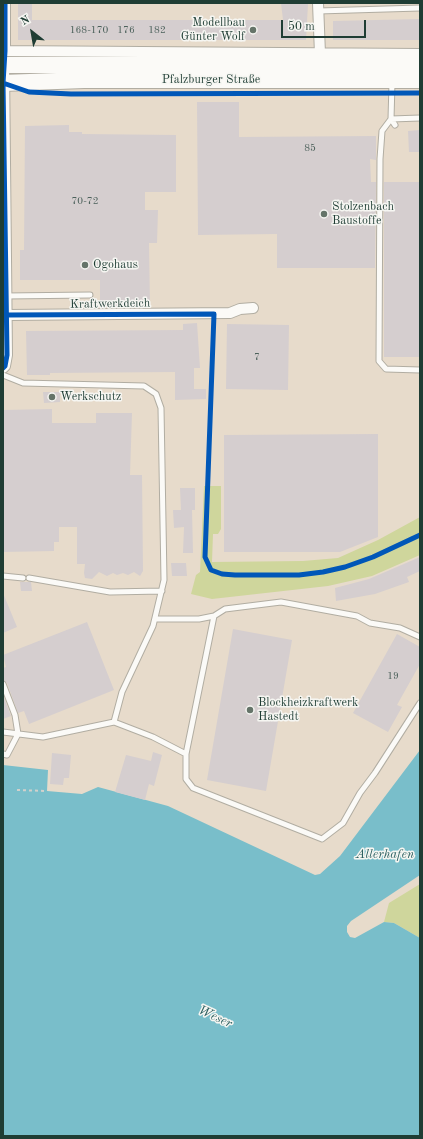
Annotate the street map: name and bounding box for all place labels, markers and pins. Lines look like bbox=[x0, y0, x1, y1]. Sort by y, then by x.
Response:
place label: Modellbau Günter Wolf bbox=[181, 16, 245, 44]
marker: Modellbau Günter Wolf bbox=[248, 25, 258, 35]
place label: Stolzenbach Baustoffe bbox=[332, 200, 394, 228]
marker: Stolzenbach Baustoffe bbox=[319, 209, 329, 219]
place label: Ogohaus bbox=[93, 258, 138, 272]
marker: Ogohaus bbox=[80, 260, 90, 270]
place label: Werkschutz bbox=[60, 390, 121, 404]
marker: Werkschutz bbox=[47, 392, 57, 402]
place label: Blockheizkraftwerk Hastedt bbox=[258, 696, 358, 724]
marker: Blockheizkraftwerk Hastedt bbox=[245, 705, 255, 715]

